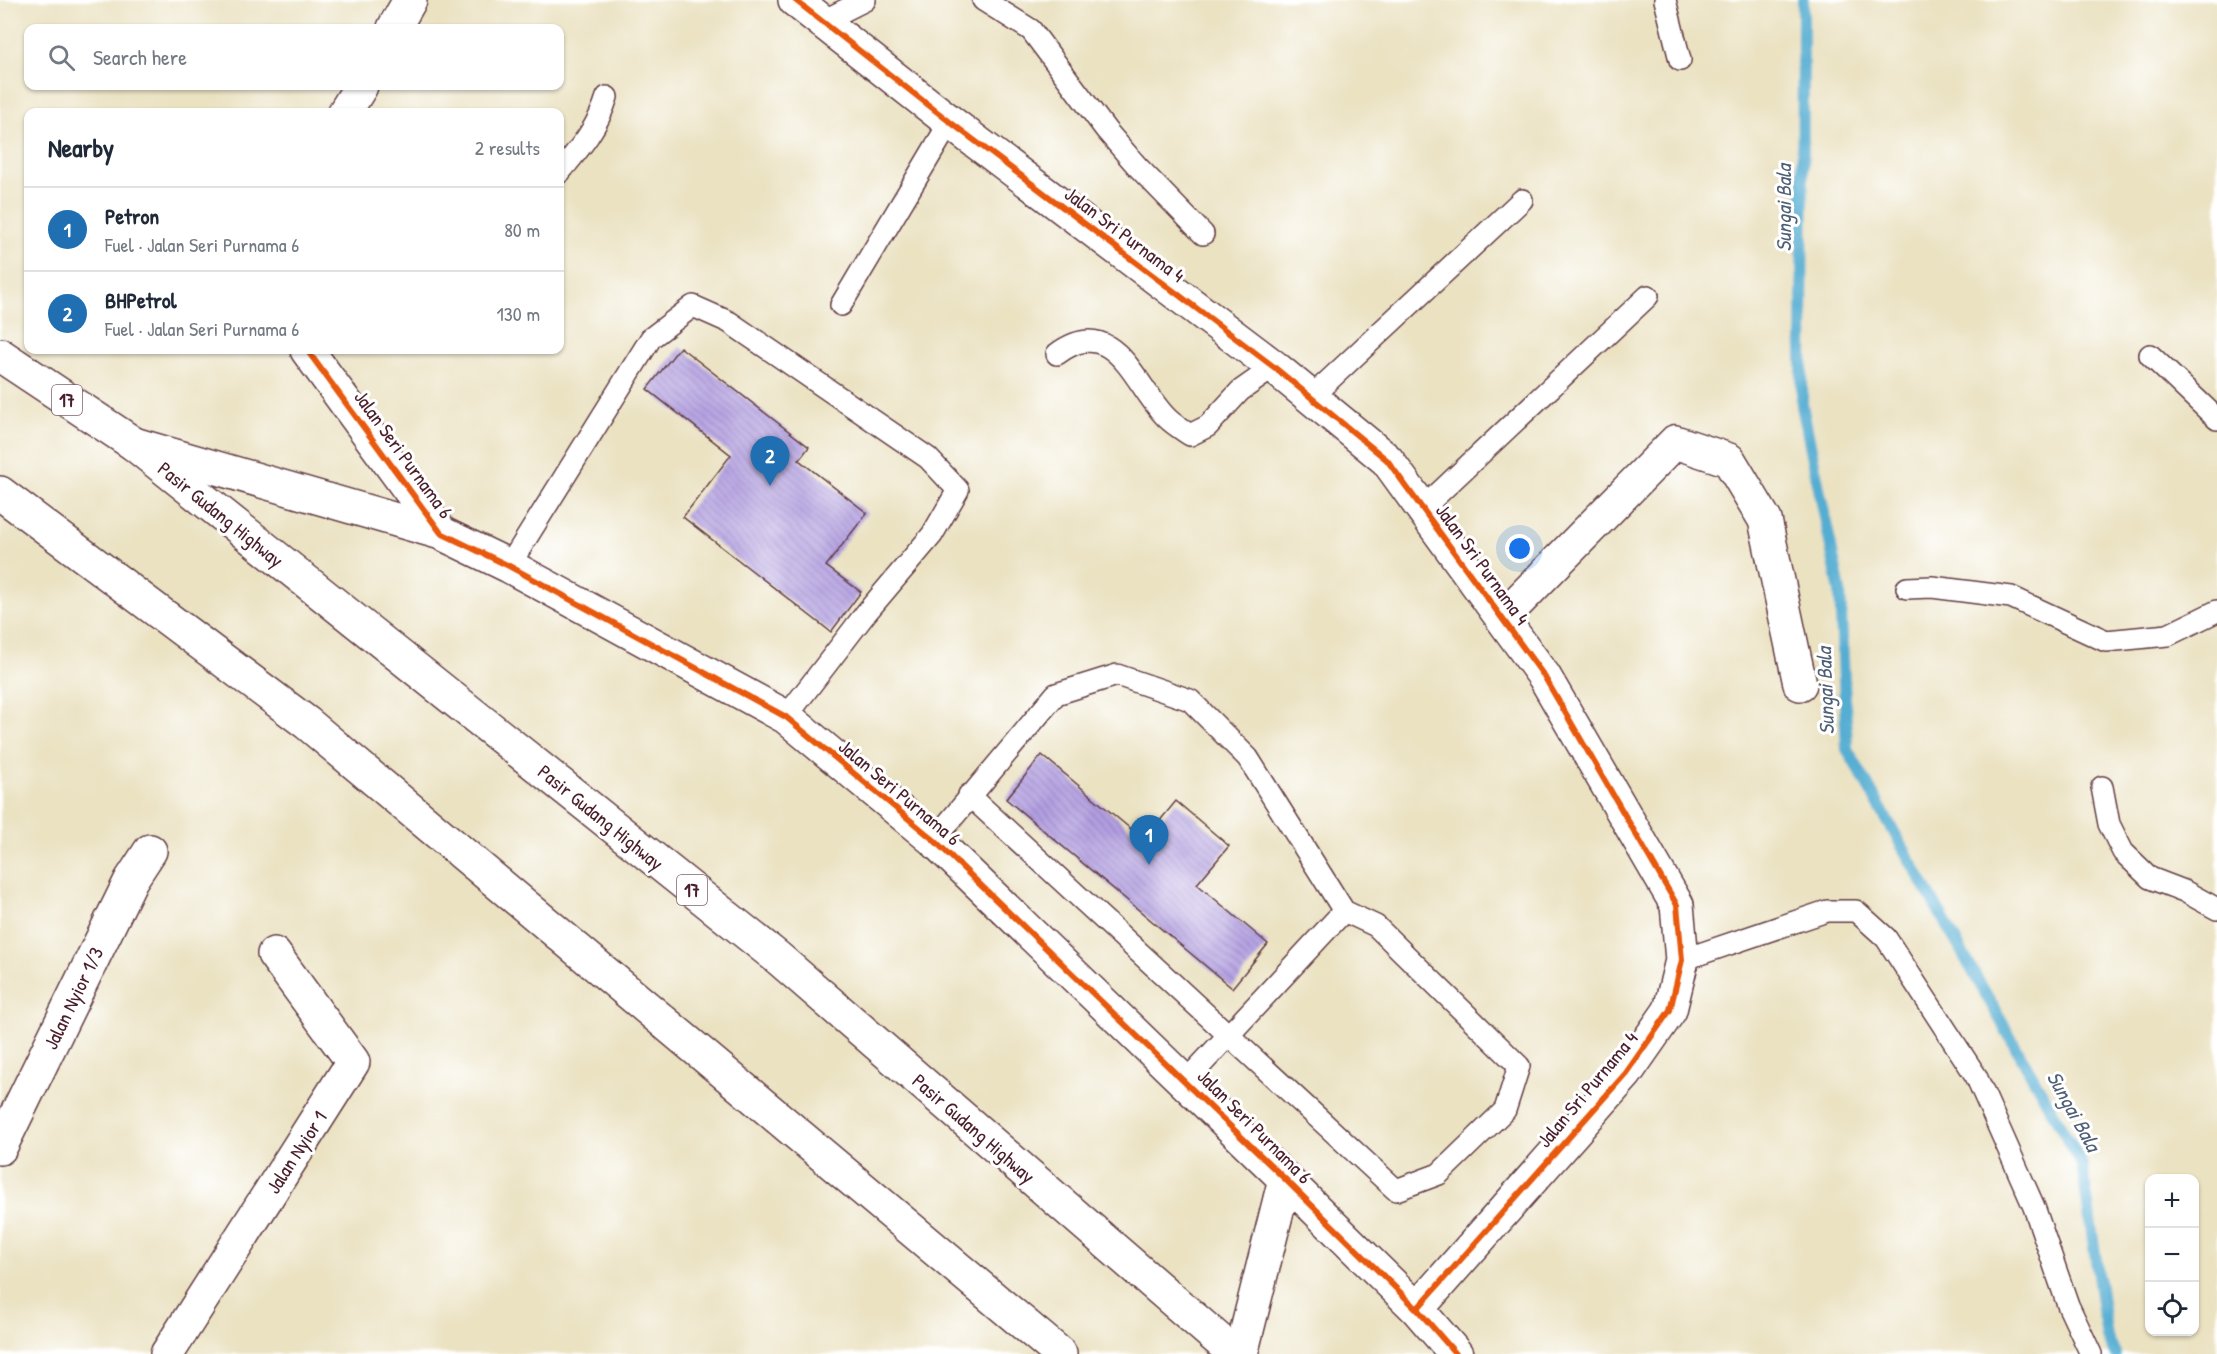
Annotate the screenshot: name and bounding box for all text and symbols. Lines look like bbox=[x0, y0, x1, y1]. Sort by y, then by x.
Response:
search box bbox=[24, 24, 564, 90]
icon: search bbox=[45, 41, 78, 74]
text: Search here bbox=[93, 42, 187, 72]
text: Nearby bbox=[48, 130, 114, 165]
text: 2 results bbox=[475, 134, 540, 161]
water label: Sungai Bala bbox=[1769, 162, 1798, 252]
street label: Jalan Sri Purnama 4 bbox=[1059, 180, 1191, 288]
text: Petron bbox=[105, 201, 159, 231]
text: 1 bbox=[64, 216, 71, 243]
text: 80 m bbox=[504, 216, 540, 243]
text: Fuel · Jalan Seri Purnama 6 bbox=[105, 231, 299, 258]
text: BHPetrol bbox=[105, 285, 177, 315]
text: 2 bbox=[63, 300, 72, 327]
text: 130 m bbox=[497, 300, 540, 327]
text: Fuel · Jalan Seri Purnama 6 bbox=[105, 315, 299, 342]
road number: 17 bbox=[52, 385, 82, 415]
street label: Jalan Seri Purnama 6 bbox=[348, 385, 460, 524]
pin: 2 bbox=[750, 436, 790, 486]
street label: Pasir Gudang Highway bbox=[153, 455, 289, 573]
street label: Jalan Sri Purnama 4 bbox=[1430, 498, 1536, 630]
your location bbox=[1505, 534, 1534, 563]
water label: Sungai Bala bbox=[1809, 644, 1841, 735]
street label: Jalan Seri Purnama 6 bbox=[833, 733, 967, 851]
street label: Pasir Gudang Highway bbox=[533, 758, 669, 876]
pin: 1 bbox=[1130, 816, 1168, 865]
road number: 17 bbox=[677, 875, 707, 905]
street label: Jalan Nyior 1/3 bbox=[37, 942, 109, 1054]
street label: Jalan Sri Purnama 4 bbox=[1530, 1025, 1644, 1153]
street label: Jalan Seri Purnama 6 bbox=[1192, 1063, 1318, 1189]
water label: Sungai Bala bbox=[2040, 1066, 2109, 1159]
street label: Pasir Gudang Highway bbox=[907, 1067, 1041, 1189]
street label: Jalan Nyior 1 bbox=[259, 1106, 333, 1198]
map controls bbox=[2145, 1174, 2199, 1336]
button: + bbox=[2145, 1174, 2199, 1228]
button: − bbox=[2145, 1228, 2199, 1282]
button: locate bbox=[2145, 1282, 2199, 1336]

